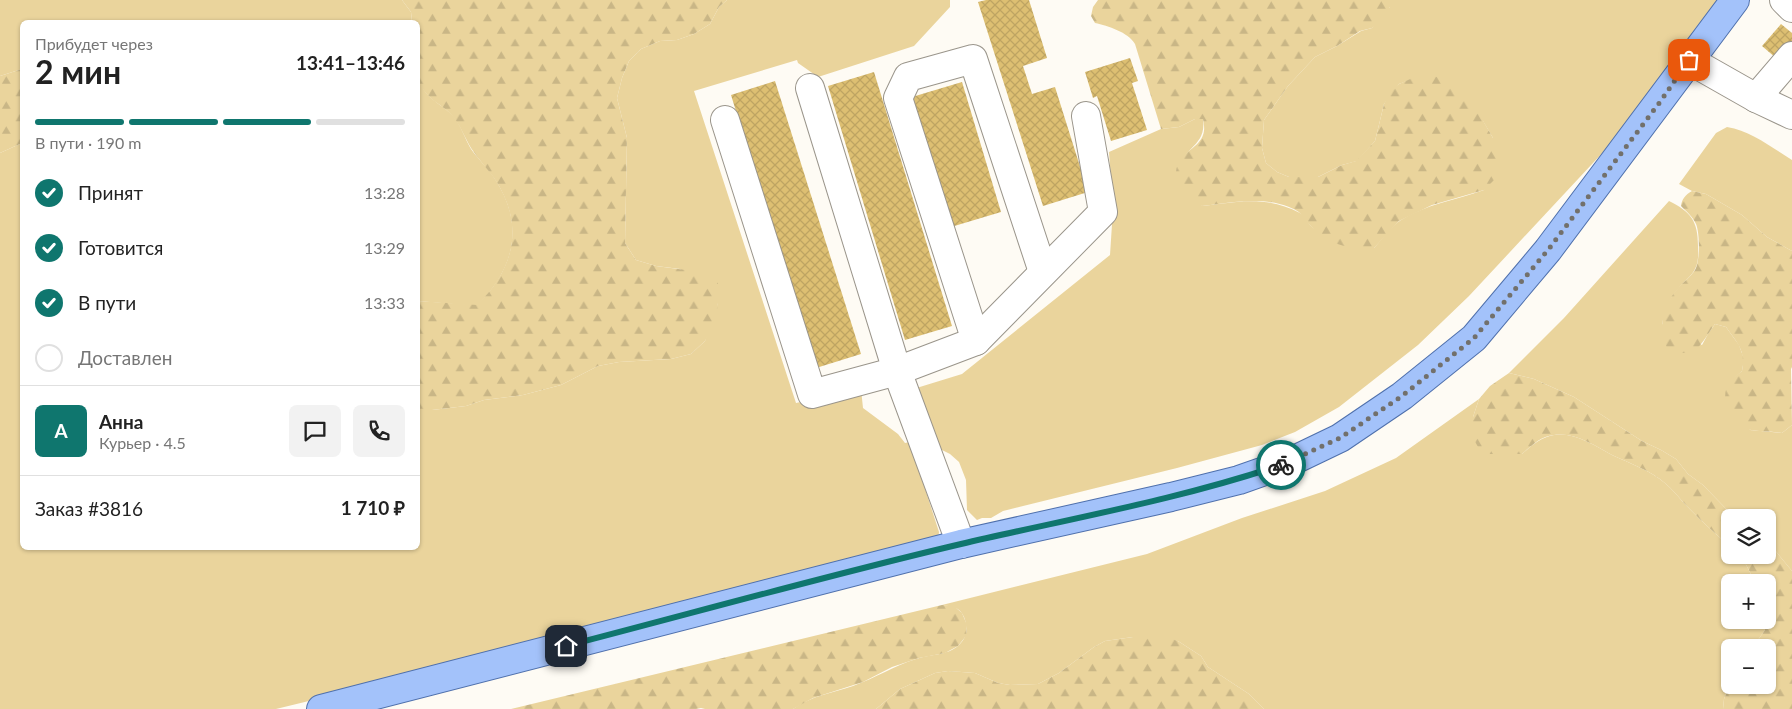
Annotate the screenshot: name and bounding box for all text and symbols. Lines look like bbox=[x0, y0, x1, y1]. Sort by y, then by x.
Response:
text: Прибудет через bbox=[35, 34, 153, 53]
pin bbox=[1668, 39, 1710, 81]
icon: bag bbox=[1675, 46, 1703, 74]
text: 13:41–13:46 bbox=[296, 51, 405, 74]
text: 2 мин bbox=[35, 52, 121, 91]
text: В пути · 190 m bbox=[35, 133, 141, 152]
icon: check bbox=[35, 179, 63, 207]
text: Принят bbox=[78, 181, 143, 204]
text: 13:28 bbox=[364, 183, 405, 202]
icon: check bbox=[35, 234, 63, 262]
text: Готовится bbox=[78, 236, 163, 259]
text: 13:29 bbox=[364, 238, 405, 257]
icon: check bbox=[35, 289, 63, 317]
text: В пути bbox=[78, 291, 136, 314]
text: 13:33 bbox=[364, 293, 405, 312]
text: Доставлен bbox=[78, 346, 172, 369]
button: chat bbox=[289, 405, 341, 457]
button: phone bbox=[353, 405, 405, 457]
text: Анна bbox=[99, 410, 143, 433]
text: А bbox=[54, 419, 68, 442]
text: Курьер · 4.5 bbox=[99, 433, 186, 452]
courier bbox=[1256, 440, 1306, 490]
icon: bike bbox=[1267, 451, 1295, 479]
text: 1 710 ₽ bbox=[341, 496, 405, 519]
text: Заказ #3816 bbox=[35, 497, 143, 520]
map controls bbox=[1721, 509, 1776, 694]
button: layers bbox=[1721, 509, 1776, 564]
button: + bbox=[1721, 574, 1776, 629]
pin bbox=[545, 625, 587, 667]
icon: home bbox=[552, 632, 580, 660]
button: − bbox=[1721, 639, 1776, 694]

